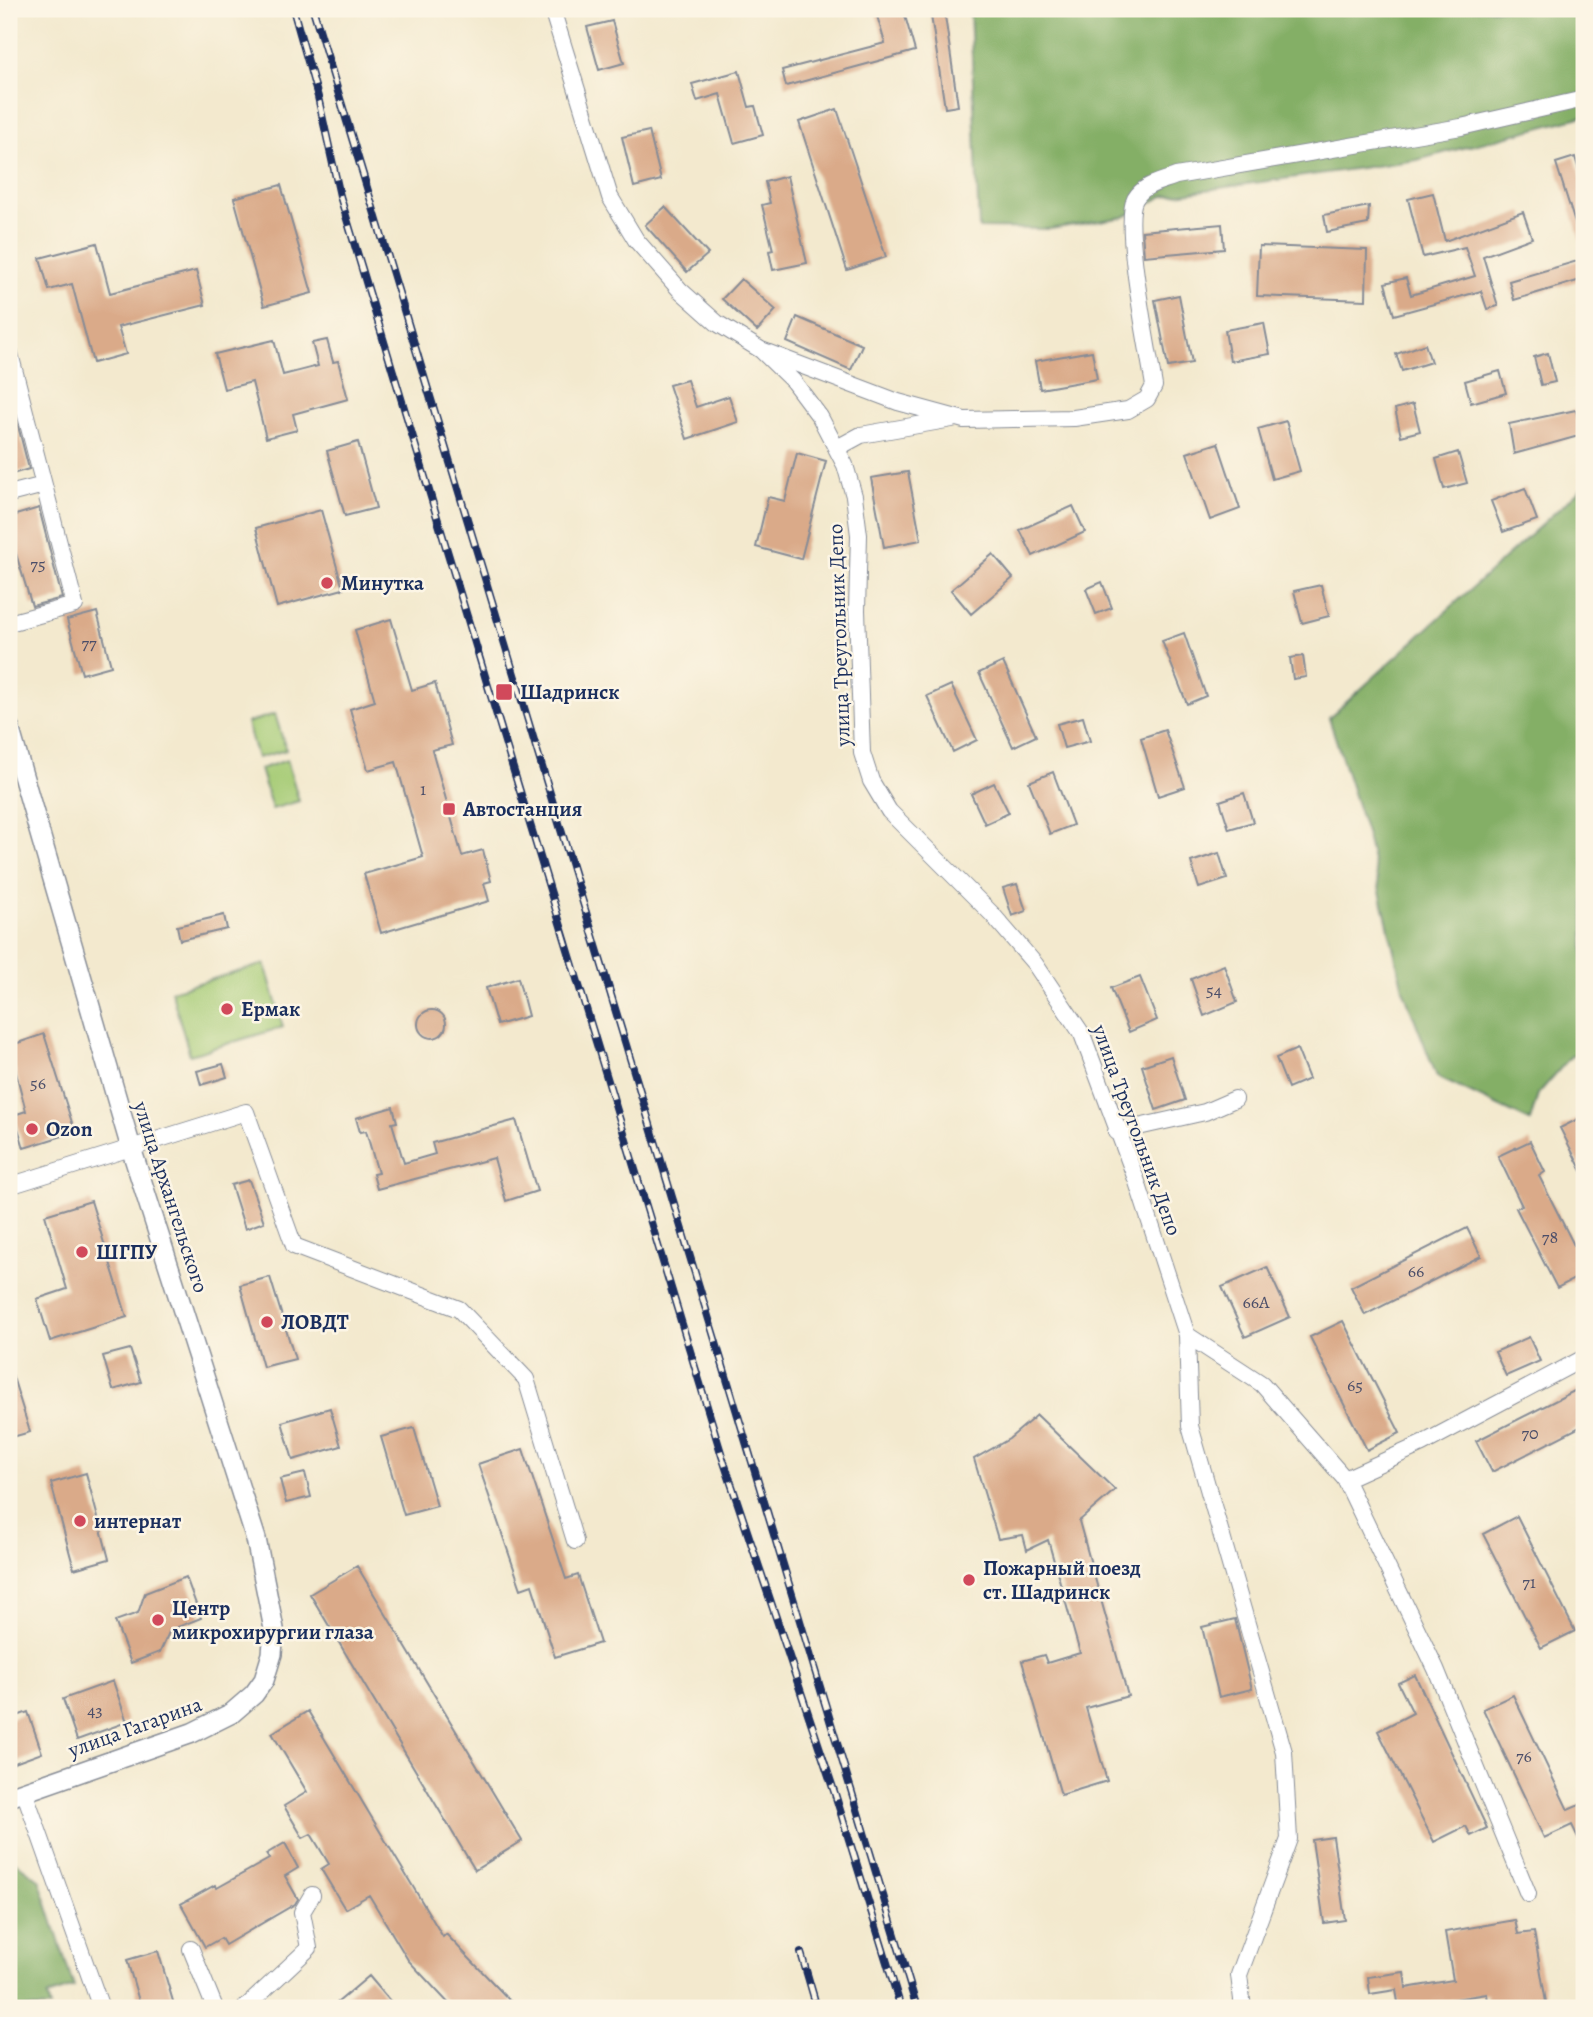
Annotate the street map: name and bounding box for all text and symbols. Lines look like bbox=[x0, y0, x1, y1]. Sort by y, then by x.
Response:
street label: улица Треугольник Депо bbox=[821, 523, 857, 748]
house number: 75 bbox=[30, 552, 46, 576]
place label: Минутка bbox=[341, 569, 424, 597]
marker: Минутка bbox=[319, 575, 335, 591]
house number: 77 bbox=[81, 631, 97, 655]
place label: Шадринск bbox=[520, 678, 620, 706]
marker: Шадринск bbox=[494, 682, 514, 702]
house number: 1 bbox=[420, 777, 426, 801]
place label: Автостанция bbox=[462, 795, 582, 823]
marker: Автостанция bbox=[441, 801, 457, 817]
house number: 54 bbox=[1206, 978, 1222, 1002]
place label: Ермак bbox=[241, 995, 300, 1023]
marker: Ермак bbox=[219, 1001, 235, 1017]
street label: улица Треугольник Депо bbox=[1085, 1020, 1188, 1240]
house number: 56 bbox=[30, 1071, 46, 1095]
street label: улица Архангельского bbox=[127, 1097, 215, 1296]
place label: Ozon bbox=[46, 1115, 93, 1143]
marker: Ozon bbox=[24, 1121, 40, 1137]
house number: 78 bbox=[1542, 1225, 1558, 1249]
place label: ШГПУ bbox=[96, 1238, 158, 1266]
marker: ШГПУ bbox=[74, 1244, 90, 1260]
house number: 66 bbox=[1408, 1259, 1424, 1283]
house number: 66А bbox=[1242, 1290, 1270, 1314]
place label: ЛОВДТ bbox=[281, 1308, 349, 1336]
marker: ЛОВДТ bbox=[259, 1314, 275, 1330]
house number: 65 bbox=[1347, 1373, 1363, 1397]
house number: 70 bbox=[1521, 1421, 1539, 1445]
place label: интернат bbox=[94, 1507, 182, 1535]
marker: интернат bbox=[72, 1513, 88, 1529]
place label: Пожарный поезд ст. Шадринск bbox=[983, 1554, 1141, 1606]
house number: 71 bbox=[1522, 1570, 1536, 1594]
marker: Пожарный поезд ст. Шадринск bbox=[961, 1572, 977, 1588]
place label: Центр микрохирургии глаза bbox=[172, 1594, 374, 1646]
marker: Центр микрохирургии глаза bbox=[150, 1612, 166, 1628]
street label: улица Гагарина bbox=[63, 1690, 206, 1764]
house number: 43 bbox=[87, 1698, 103, 1722]
house number: 76 bbox=[1516, 1744, 1532, 1768]

